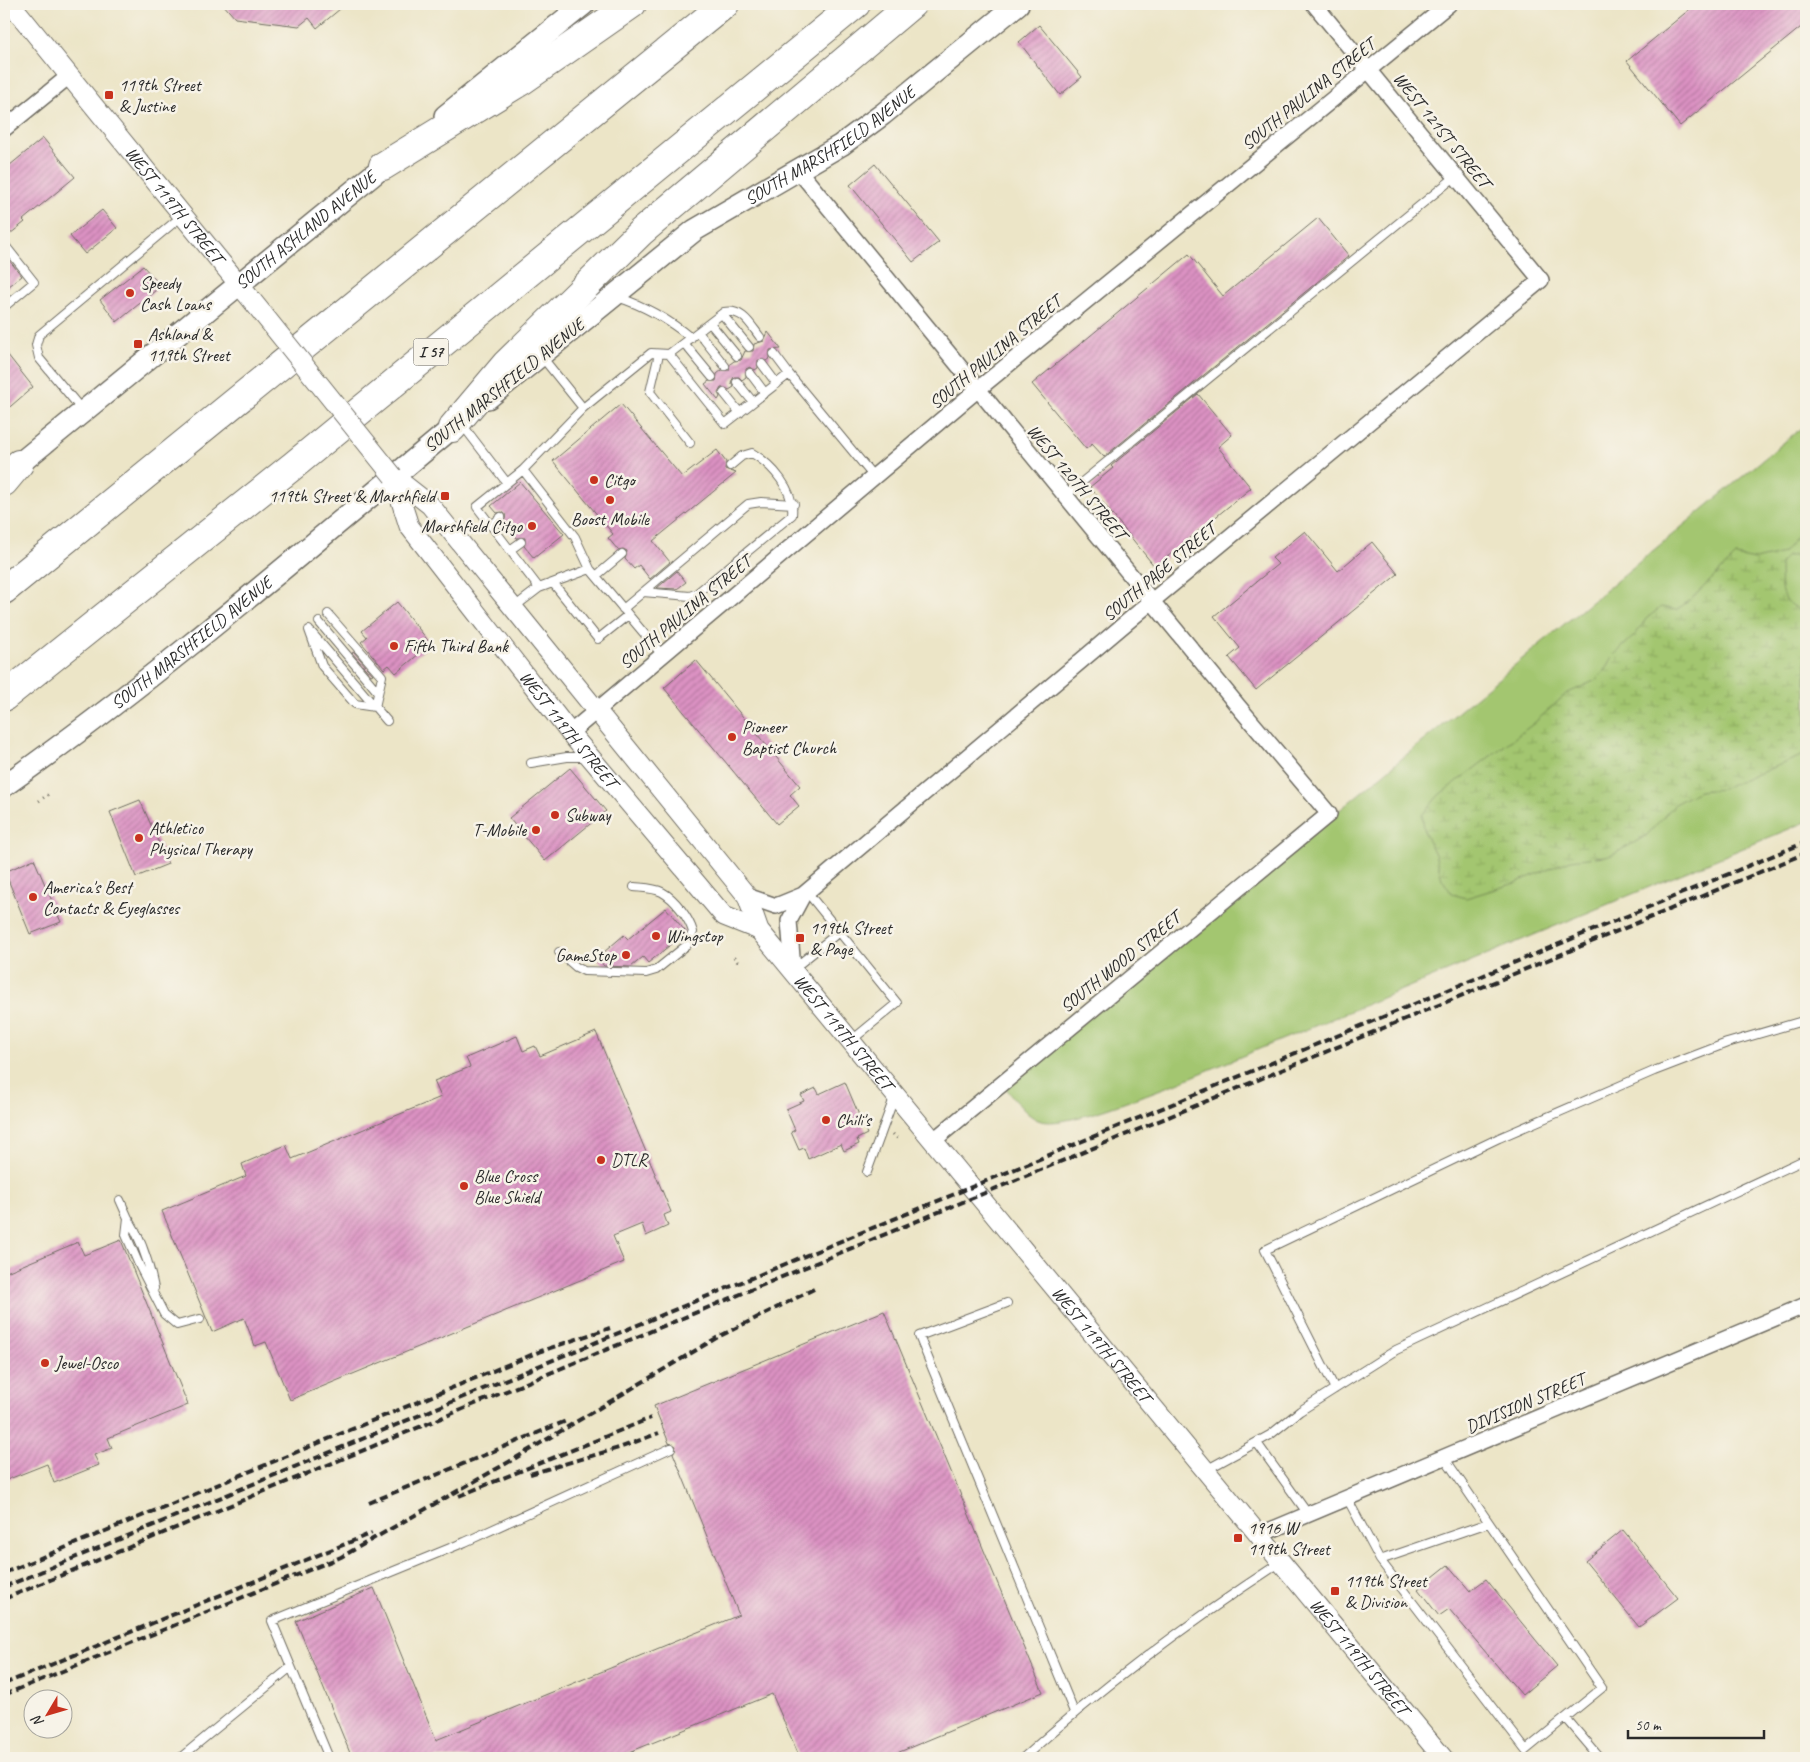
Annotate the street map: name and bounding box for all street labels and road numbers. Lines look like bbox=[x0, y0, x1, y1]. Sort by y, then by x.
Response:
street label: SOUTH PAULINA STREET bbox=[1237, 31, 1382, 155]
street label: WEST 121ST STREET bbox=[1389, 68, 1498, 196]
street label: SOUTH MARSHFIELD AVENUE bbox=[741, 80, 921, 210]
street label: WEST 119TH STREET bbox=[121, 142, 231, 271]
street label: SOUTH ASHLAND AVENUE bbox=[230, 165, 382, 294]
street label: SOUTH PAULINA STREET bbox=[925, 288, 1068, 414]
street label: SOUTH MARSHFIELD AVENUE bbox=[419, 312, 590, 457]
road number: I 57 bbox=[414, 338, 448, 366]
street label: WEST 120TH STREET bbox=[1022, 420, 1135, 548]
street label: SOUTH PAGE STREET bbox=[1098, 515, 1224, 626]
street label: SOUTH PAULINA STREET bbox=[615, 548, 758, 674]
street label: SOUTH MARSHFIELD AVENUE bbox=[107, 570, 278, 714]
street label: WEST 119TH STREET bbox=[515, 667, 625, 796]
street label: SOUTH WOOD STREET bbox=[1055, 904, 1188, 1017]
street label: WEST 119TH STREET bbox=[789, 970, 901, 1098]
street label: WEST 119TH STREET bbox=[1047, 1282, 1159, 1411]
street label: DIVISION STREET bbox=[1462, 1366, 1592, 1438]
street label: WEST 119TH STREET bbox=[1305, 1594, 1417, 1723]

